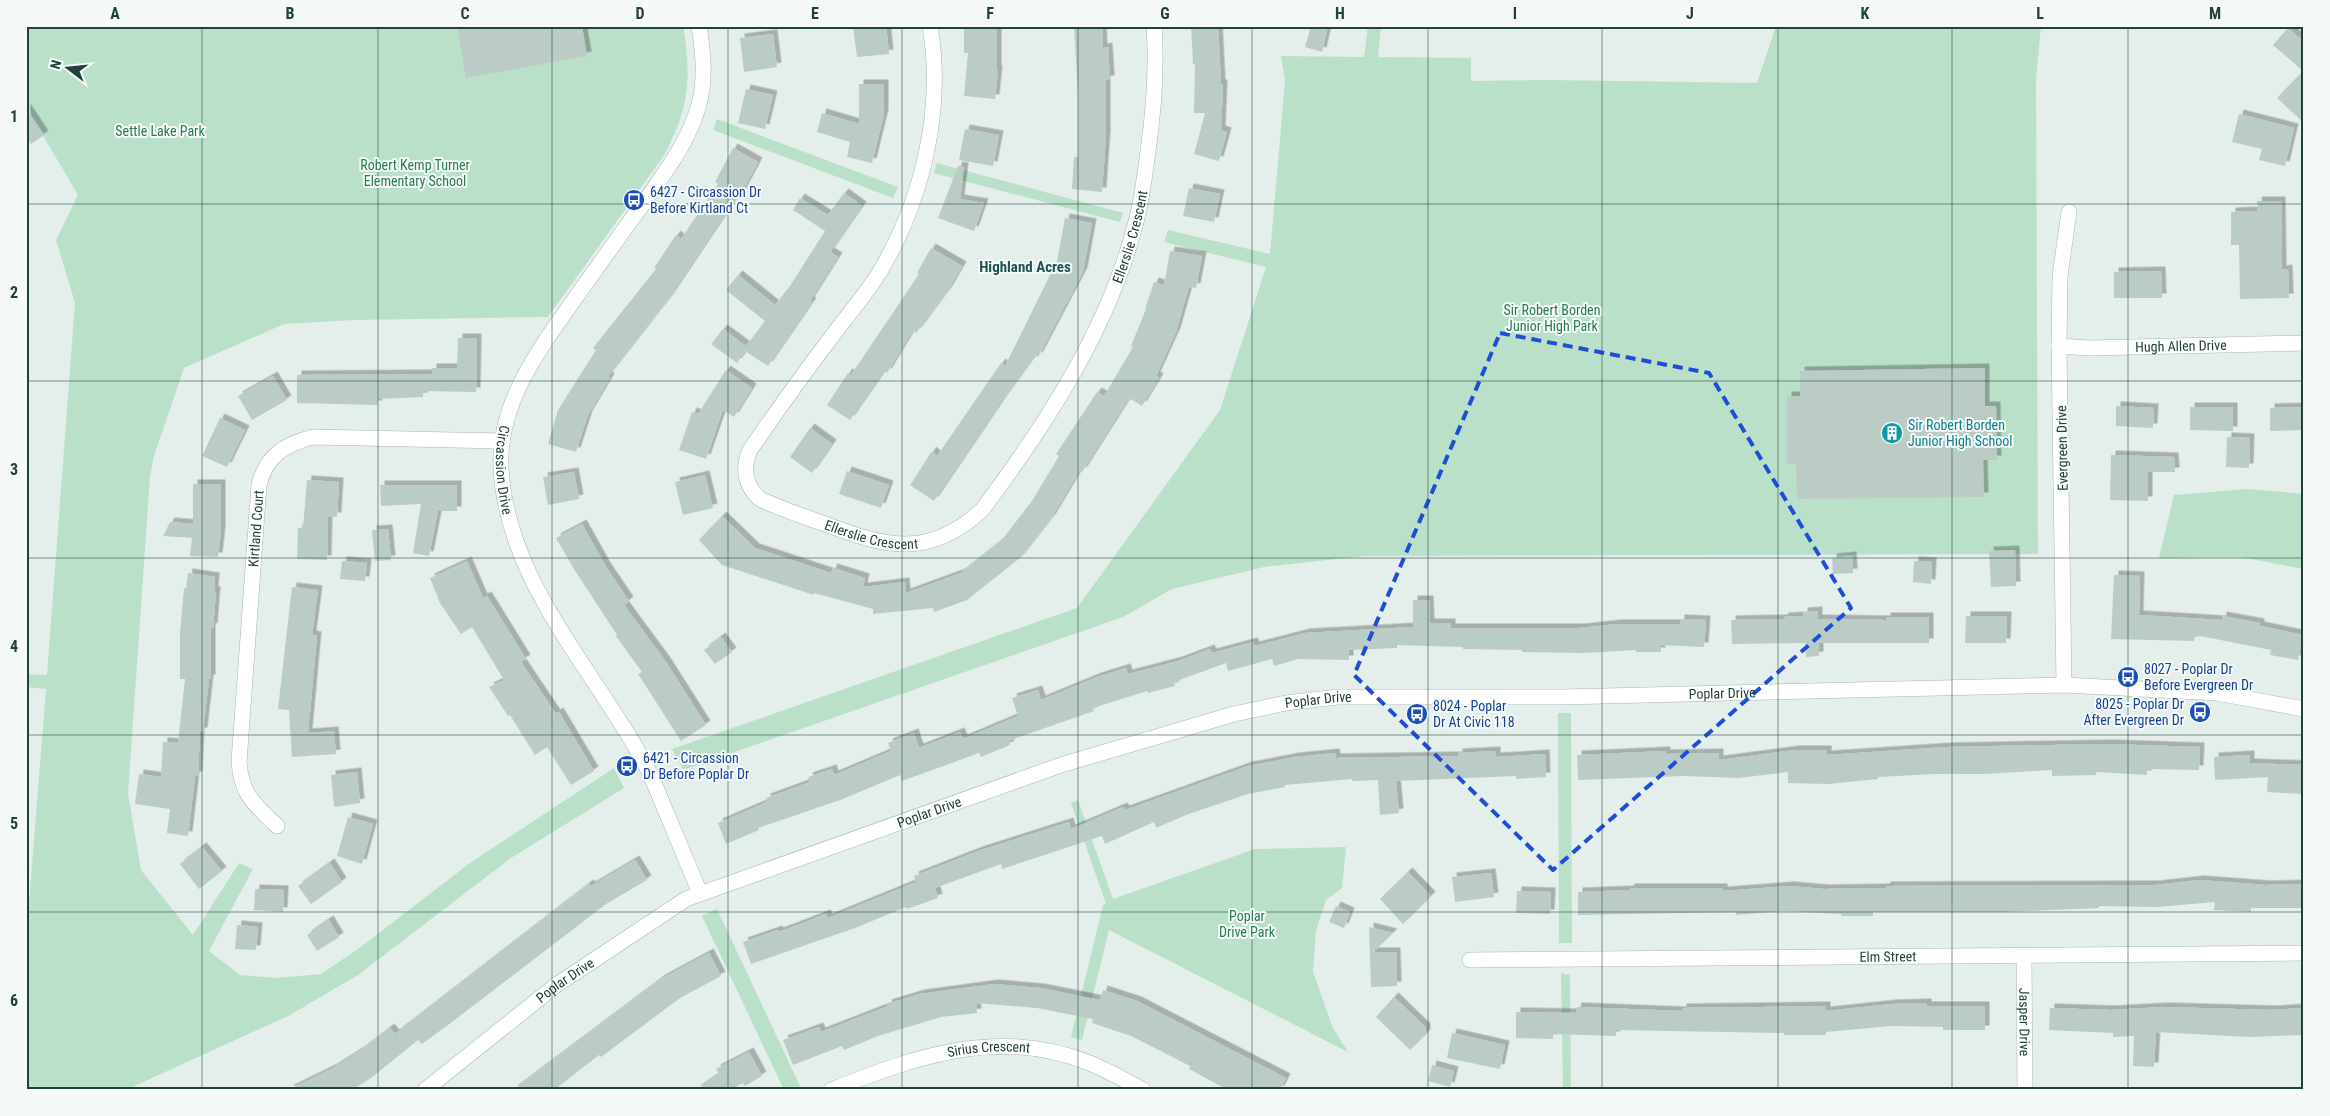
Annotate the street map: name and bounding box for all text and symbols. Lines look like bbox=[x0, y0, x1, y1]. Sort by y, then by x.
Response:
text: A bbox=[110, 4, 120, 23]
text: B bbox=[286, 4, 295, 23]
text: C bbox=[460, 4, 470, 23]
text: D bbox=[635, 4, 645, 23]
text: E bbox=[811, 4, 819, 23]
text: F bbox=[986, 4, 994, 23]
text: G bbox=[1160, 4, 1170, 23]
text: H bbox=[1335, 4, 1345, 23]
text: I bbox=[1513, 4, 1517, 23]
text: J bbox=[1686, 4, 1694, 23]
text: K bbox=[1861, 4, 1870, 23]
text: L bbox=[2036, 4, 2044, 23]
text: M bbox=[2209, 4, 2221, 23]
north arrow bbox=[42, 42, 92, 92]
text: N bbox=[47, 58, 64, 71]
text: 1 bbox=[10, 107, 18, 126]
park label: Settle Lake Park bbox=[115, 123, 205, 139]
park label: Robert Kemp Turner Elementary School bbox=[360, 157, 470, 189]
place label: 6427 - Circassion Dr Before Kirtland Ct bbox=[650, 184, 761, 216]
bus stop icon: 6427 - Circassion Dr Before Kirtland Ct bbox=[622, 188, 646, 212]
street label: Ellerslie Crescent bbox=[1109, 189, 1150, 286]
district label: Highland Acres bbox=[979, 258, 1071, 276]
text: 2 bbox=[10, 283, 18, 302]
park label: Sir Robert Borden Junior High Park bbox=[1504, 302, 1600, 334]
street label: Hugh Allen Drive bbox=[2135, 337, 2227, 355]
street label: Evergreen Drive bbox=[2053, 405, 2071, 491]
place label: Sir Robert Borden Junior High School bbox=[1908, 417, 2013, 449]
building icon: Sir Robert Borden Junior High School bbox=[1880, 421, 1904, 445]
street label: Circassion Drive bbox=[493, 424, 516, 516]
text: 3 bbox=[10, 460, 18, 479]
street label: Kirtland Court bbox=[245, 490, 267, 568]
street label: Ellerslie Crescent bbox=[822, 517, 919, 552]
text: 4 bbox=[10, 637, 18, 656]
place label: 8027 - Poplar Dr Before Evergreen Dr bbox=[2144, 661, 2253, 693]
bus stop icon: 8027 - Poplar Dr Before Evergreen Dr bbox=[2116, 665, 2140, 689]
street label: Poplar Drive bbox=[1688, 684, 1756, 702]
street label: Poplar Drive bbox=[1284, 689, 1352, 711]
place label: 8025 - Poplar Dr After Evergreen Dr bbox=[2084, 696, 2184, 728]
place label: 8024 - Poplar Dr At Civic 118 bbox=[1433, 698, 1515, 730]
bus stop icon: 8025 - Poplar Dr After Evergreen Dr bbox=[2188, 700, 2212, 724]
bus stop icon: 8024 - Poplar Dr At Civic 118 bbox=[1405, 702, 1429, 726]
place label: 6421 - Circassion Dr Before Poplar Dr bbox=[643, 750, 749, 782]
bus stop icon: 6421 - Circassion Dr Before Poplar Dr bbox=[615, 754, 639, 778]
street label: Poplar Drive bbox=[895, 793, 964, 831]
text: 5 bbox=[10, 814, 18, 833]
park label: Poplar Drive Park bbox=[1219, 908, 1276, 940]
street label: Elm Street bbox=[1860, 948, 1916, 965]
street label: Poplar Drive bbox=[533, 954, 597, 1006]
street label: Jasper Drive bbox=[2016, 988, 2033, 1057]
text: 6 bbox=[10, 991, 18, 1010]
street label: Sirius Crescent bbox=[946, 1038, 1031, 1060]

